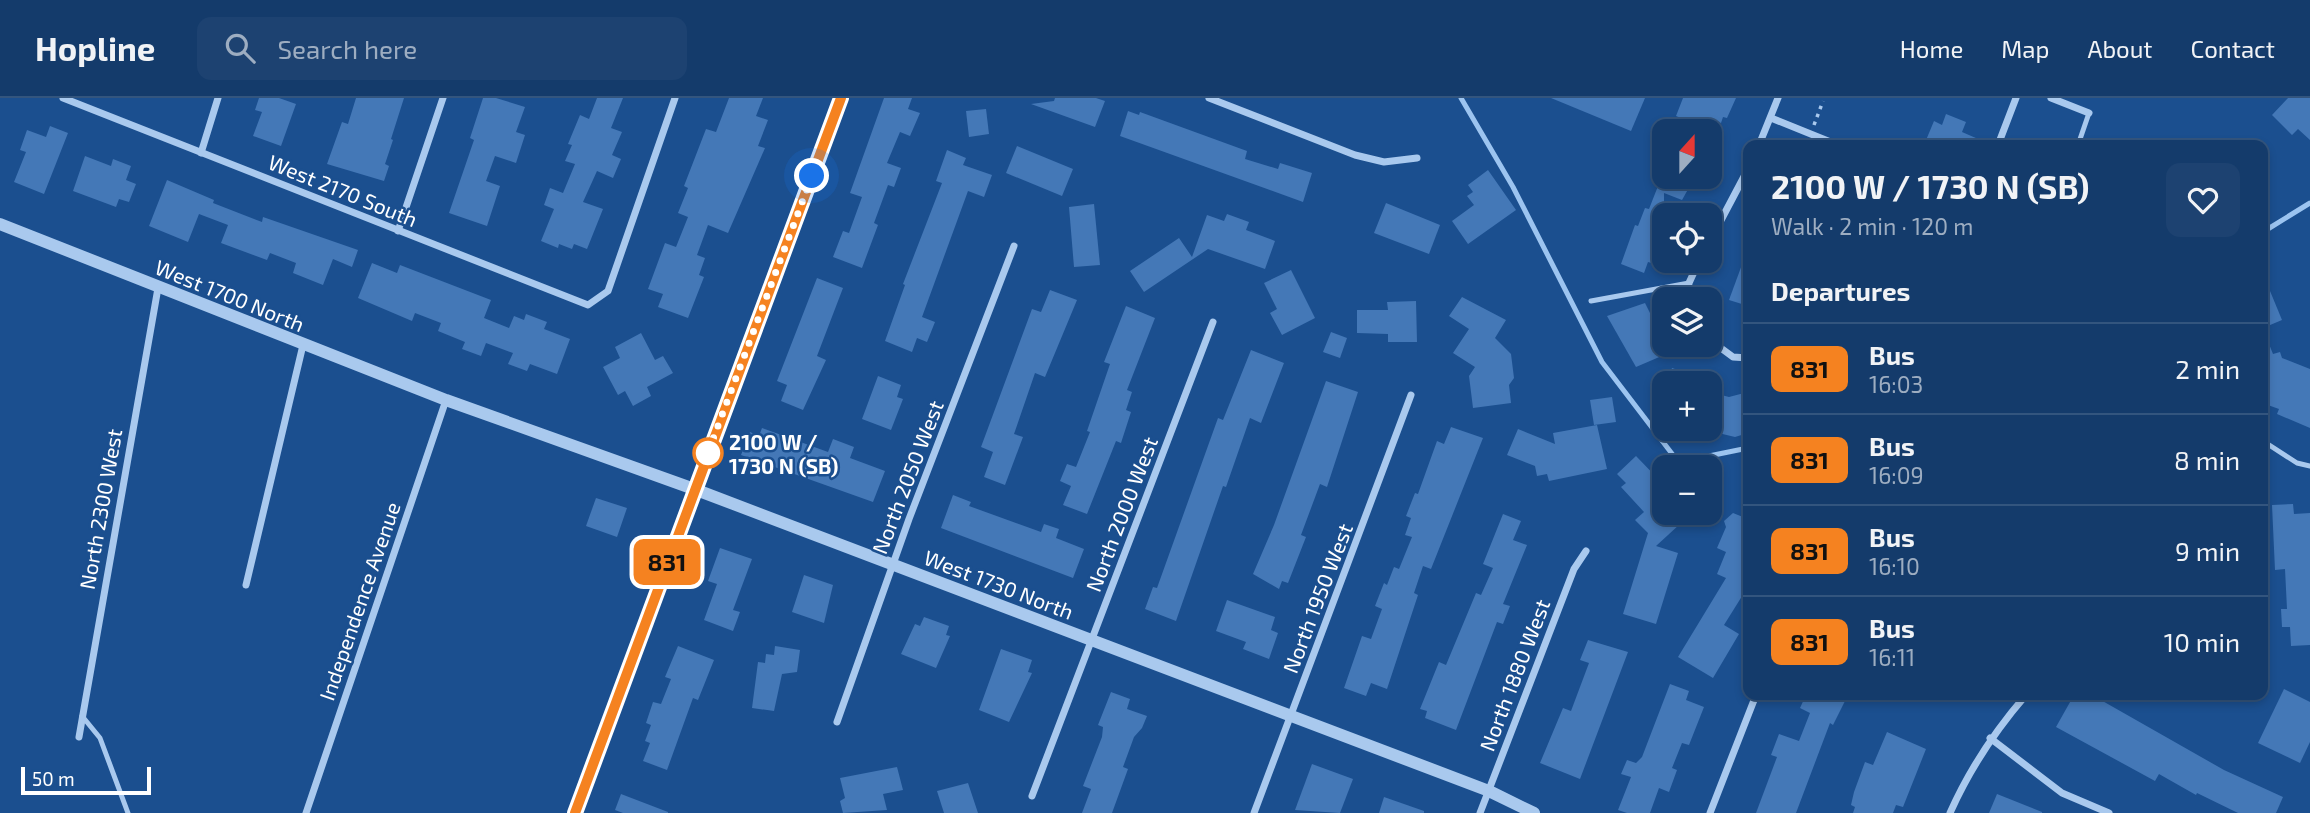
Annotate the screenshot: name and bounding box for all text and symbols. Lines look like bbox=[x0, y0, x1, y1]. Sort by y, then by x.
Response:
search box bbox=[197, 17, 687, 80]
text: Hopline bbox=[35, 28, 155, 68]
icon: search bbox=[221, 29, 259, 67]
text: Search here bbox=[277, 33, 417, 64]
text: Home bbox=[1900, 34, 1963, 63]
text: Map bbox=[2001, 34, 2049, 63]
text: About bbox=[2087, 34, 2153, 63]
text: Contact bbox=[2191, 34, 2275, 63]
north arrow bbox=[1652, 119, 1722, 189]
map controls bbox=[1652, 119, 1722, 525]
street label: West 2170 South bbox=[265, 149, 421, 231]
your location bbox=[794, 158, 829, 193]
button: heart bbox=[2166, 163, 2240, 237]
text: 2100 W / 1730 N (SB) bbox=[1771, 166, 2089, 206]
button: locate bbox=[1652, 203, 1722, 273]
text: Walk · 2 min · 120 m bbox=[1771, 212, 1973, 240]
street label: West 1700 North bbox=[152, 254, 308, 336]
text: Departures bbox=[1771, 275, 1910, 306]
button: layers bbox=[1652, 287, 1722, 357]
text: Bus bbox=[1869, 339, 1915, 370]
text: 2 min bbox=[2175, 353, 2240, 384]
text: 831 bbox=[1790, 354, 1829, 383]
text: 16:03 bbox=[1869, 370, 1923, 398]
button: + bbox=[1652, 371, 1722, 441]
street label: North 2050 West bbox=[866, 397, 948, 557]
street label: North 2300 West bbox=[74, 427, 126, 591]
place label: 2100 W / 1730 N (SB) bbox=[729, 429, 838, 478]
text: Bus bbox=[1869, 430, 1915, 461]
street label: North 2000 West bbox=[1080, 433, 1162, 595]
marker: 2100 W / 1730 N (SB) bbox=[693, 438, 723, 468]
text: 8 min bbox=[2174, 444, 2240, 475]
text: 831 bbox=[1790, 445, 1829, 474]
button: − bbox=[1652, 455, 1722, 525]
text: 16:09 bbox=[1869, 461, 1924, 489]
street label: Independence Avenue bbox=[313, 499, 405, 703]
street label: North 1950 West bbox=[1277, 520, 1357, 676]
text: Bus bbox=[1869, 521, 1915, 552]
text: 9 min bbox=[2175, 535, 2240, 566]
text: 831 bbox=[1790, 536, 1829, 565]
line badge: 831 bbox=[627, 539, 707, 585]
street label: West 1730 North bbox=[921, 544, 1077, 624]
text: 831 bbox=[648, 547, 686, 576]
text: 16:10 bbox=[1869, 552, 1920, 580]
street label: North 1880 West bbox=[1474, 596, 1554, 754]
text: Bus bbox=[1869, 612, 1915, 643]
text: 10 min bbox=[2164, 626, 2240, 657]
text: 831 bbox=[1790, 627, 1829, 656]
text: 16:11 bbox=[1869, 643, 1915, 671]
scale bar bbox=[21, 764, 150, 796]
text: 50 m bbox=[32, 767, 75, 790]

